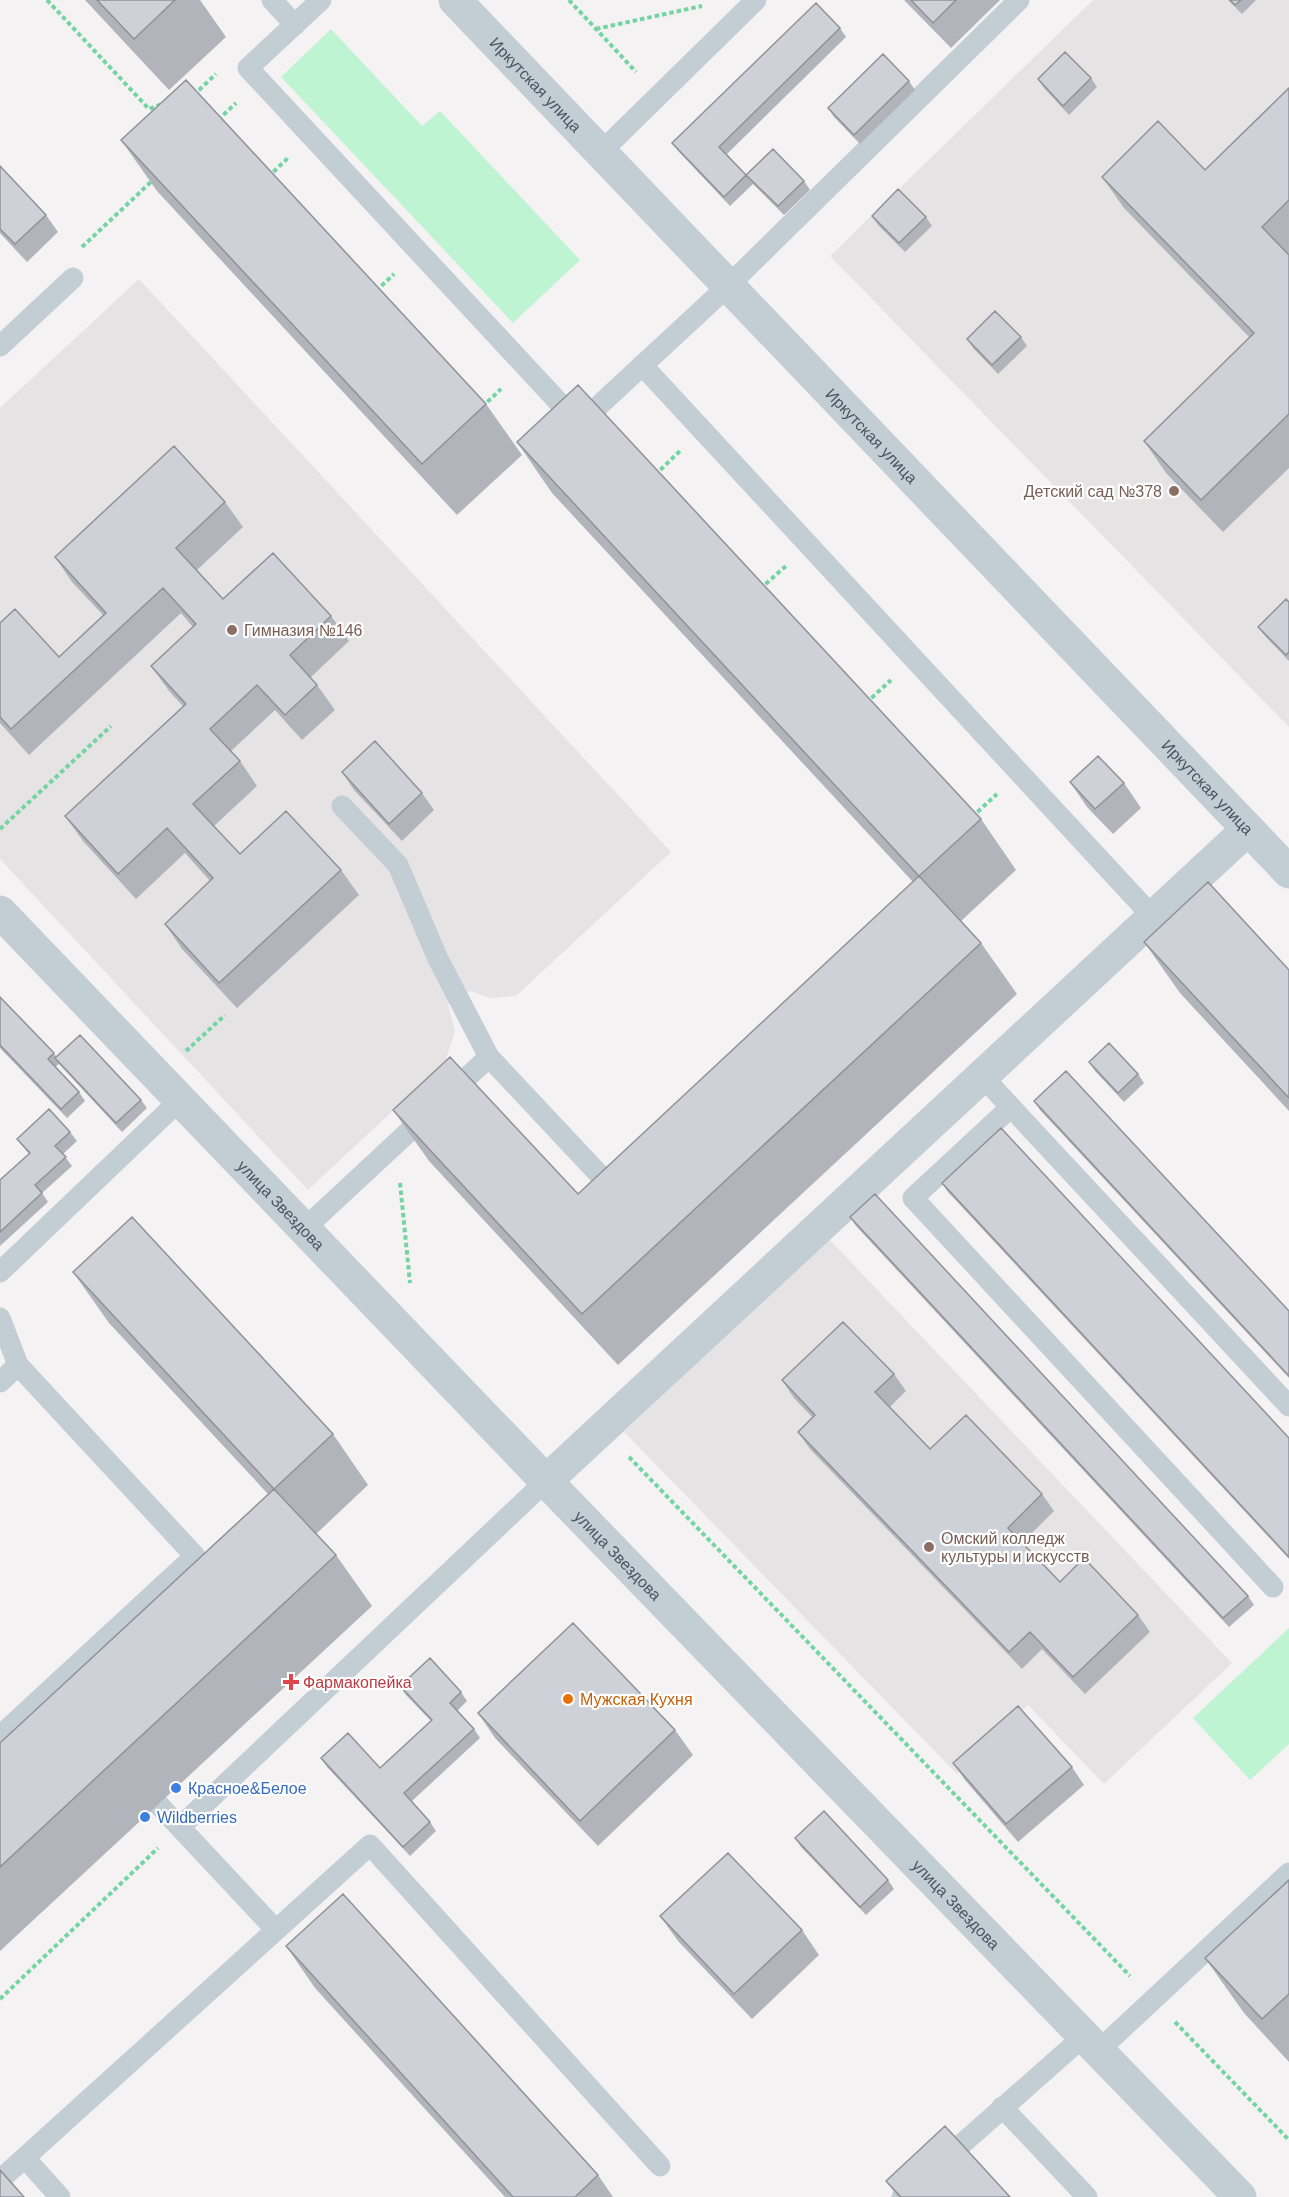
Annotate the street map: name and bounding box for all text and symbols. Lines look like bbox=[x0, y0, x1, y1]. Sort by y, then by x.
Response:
street label: Иркутская улица bbox=[487, 34, 585, 135]
street label: Иркутская улица bbox=[823, 385, 921, 487]
place label: Детский сад №378 bbox=[1024, 483, 1162, 500]
marker: Детский сад №378 bbox=[1167, 484, 1181, 498]
place label: Гимназия №146 bbox=[244, 622, 363, 639]
marker: Гимназия №146 bbox=[225, 623, 239, 637]
street label: Иркутская улица bbox=[1159, 736, 1257, 838]
street label: улица Звездова bbox=[234, 1157, 328, 1253]
street label: улица Звездова bbox=[571, 1507, 665, 1603]
place label: Омский колледж культуры и искусств bbox=[941, 1530, 1090, 1565]
marker: Омский колледж культуры и искусств bbox=[922, 1540, 936, 1554]
place label: Фармакопейка bbox=[303, 1674, 412, 1691]
marker: Фармакопейка bbox=[284, 1675, 298, 1689]
place label: Мужская Кухня bbox=[580, 1691, 693, 1708]
marker: Мужская Кухня bbox=[561, 1692, 575, 1706]
place label: Красное&Белое bbox=[188, 1780, 307, 1797]
marker: Красное&Белое bbox=[169, 1781, 183, 1795]
place label: Wildberries bbox=[157, 1809, 237, 1826]
marker: Wildberries bbox=[138, 1810, 152, 1824]
street label: улица Звездова bbox=[909, 1856, 1003, 1952]

